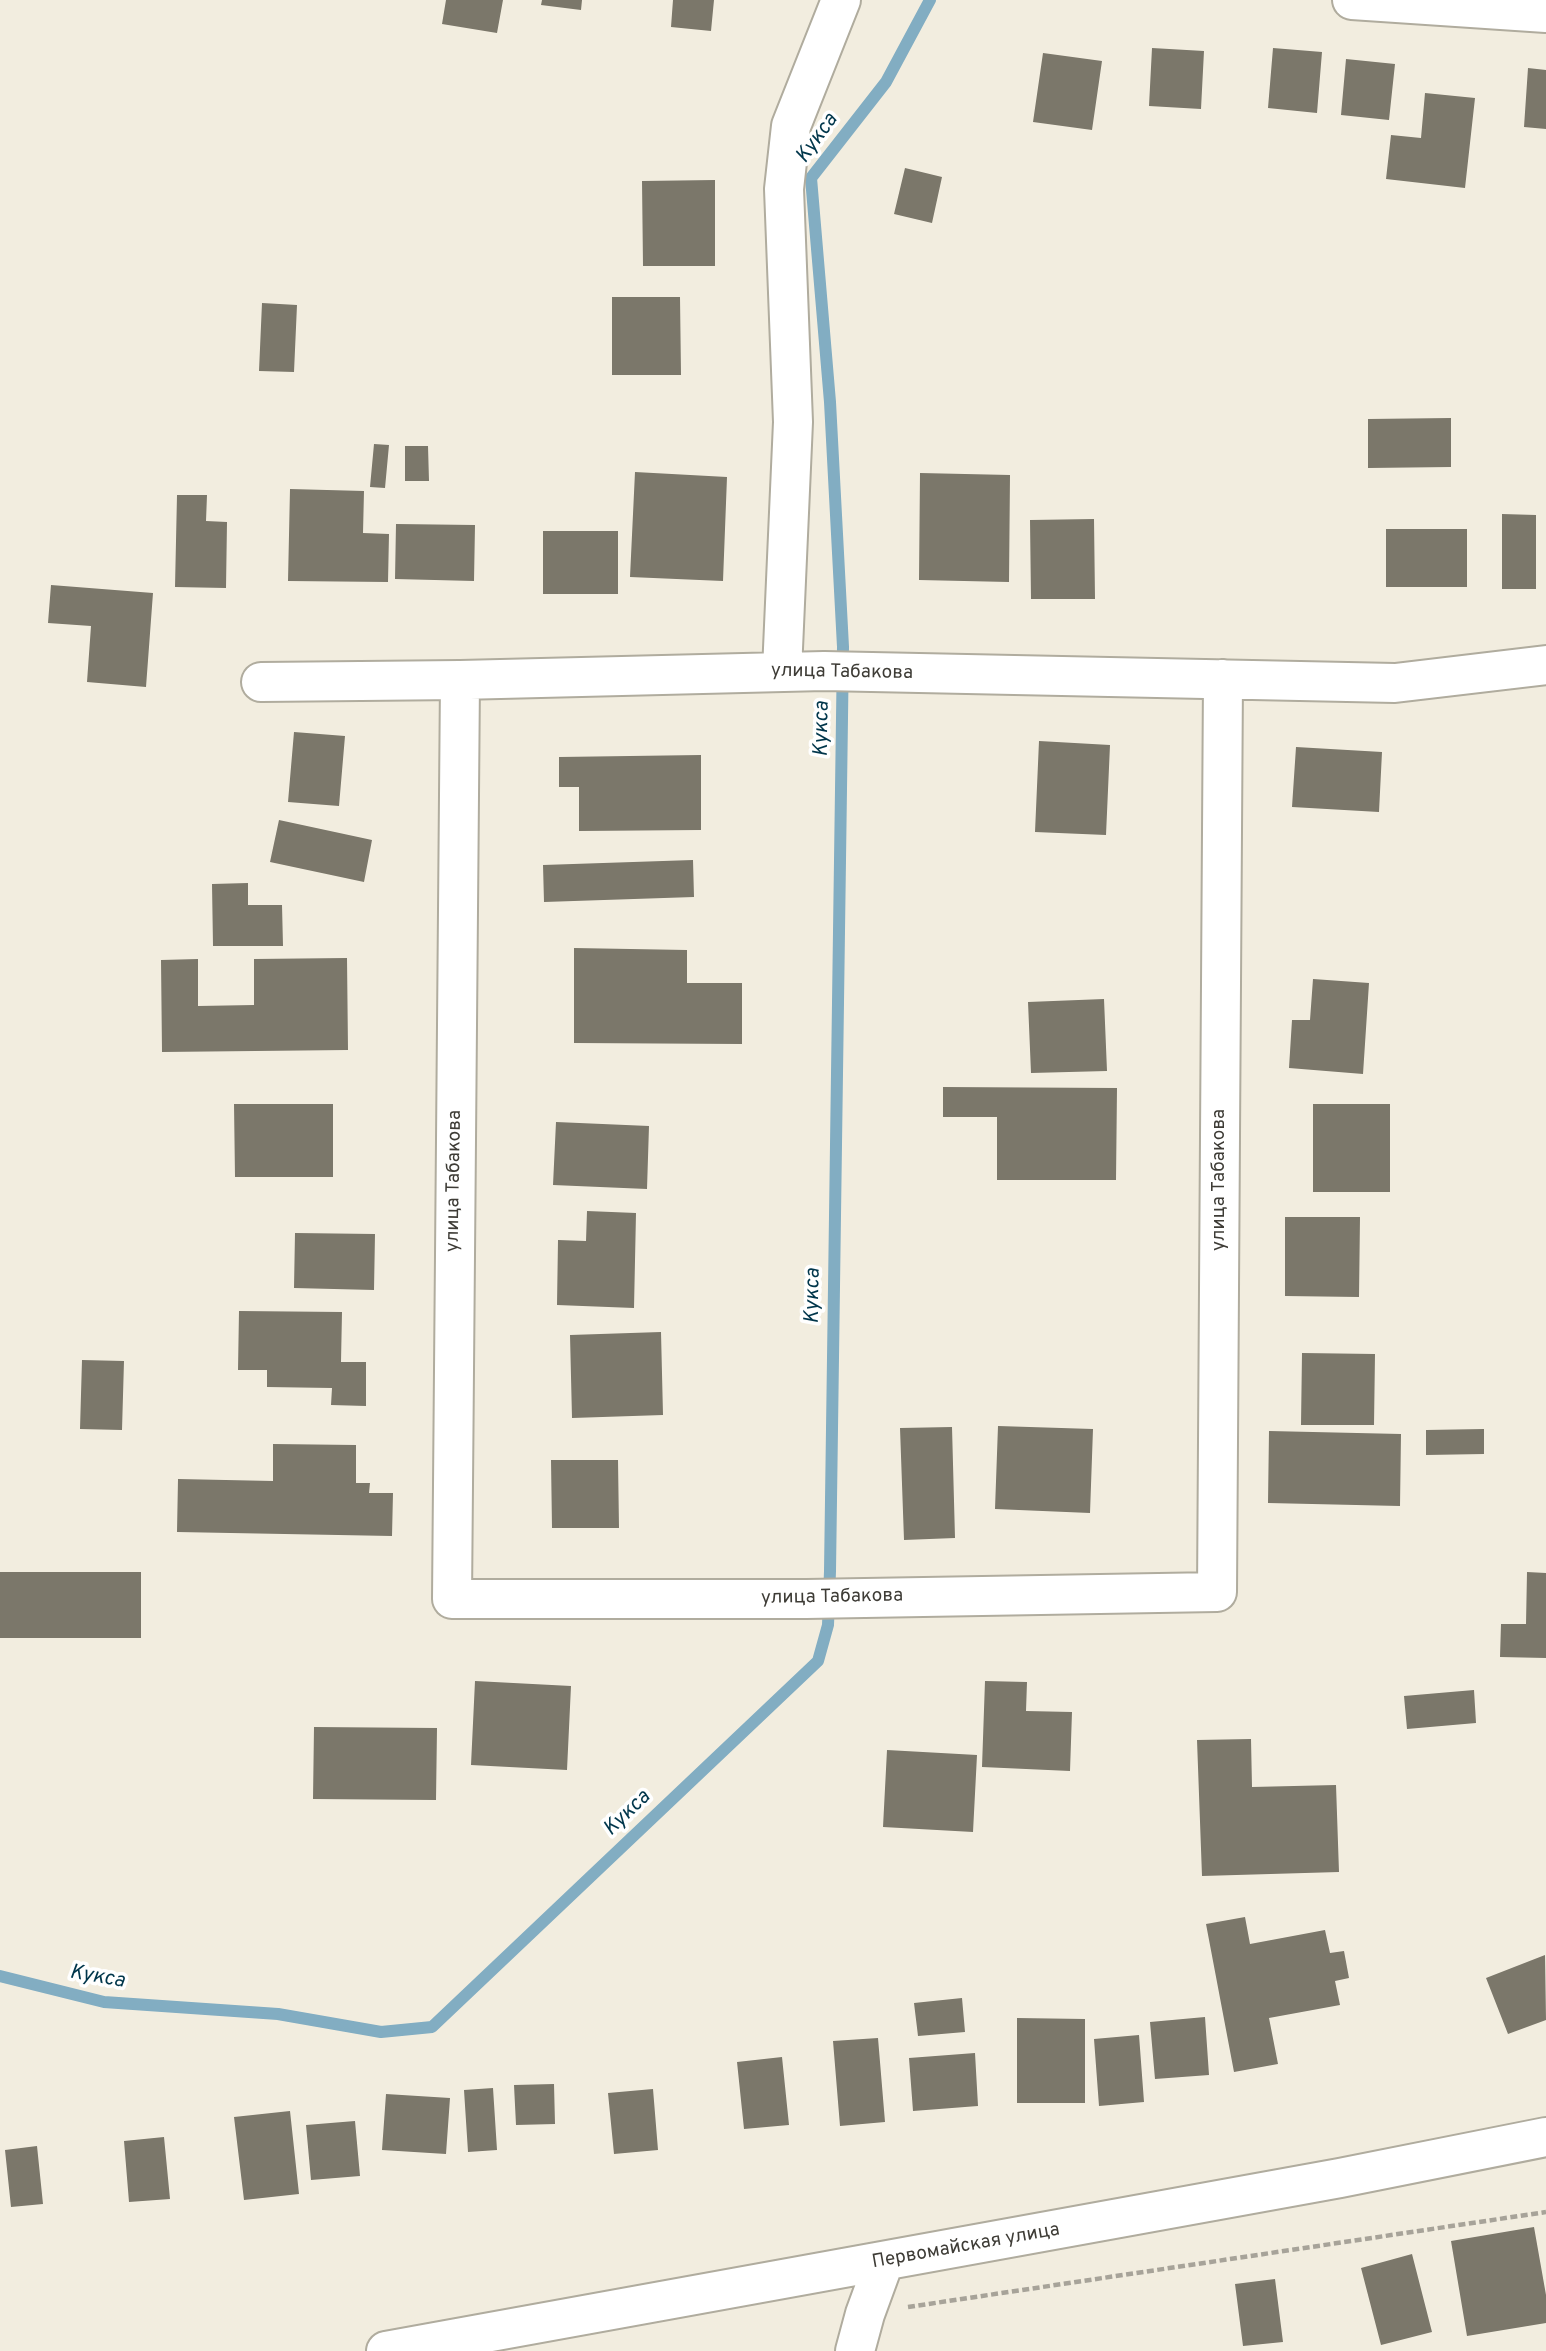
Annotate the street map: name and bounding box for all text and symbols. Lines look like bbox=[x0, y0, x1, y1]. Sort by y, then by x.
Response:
water label: Кукса bbox=[791, 109, 845, 169]
street label: улица Табакова bbox=[771, 660, 913, 686]
water label: Кукса bbox=[810, 701, 836, 757]
street label: улица Табакова bbox=[1209, 1109, 1231, 1251]
street label: улица Табакова bbox=[442, 1110, 468, 1252]
water label: Кукса bbox=[801, 1268, 827, 1324]
street label: улица Табакова bbox=[761, 1585, 903, 1611]
water label: Кукса bbox=[599, 1786, 657, 1842]
water label: Кукса bbox=[67, 1961, 127, 1995]
street label: Первомайская улица bbox=[870, 2219, 1062, 2275]

